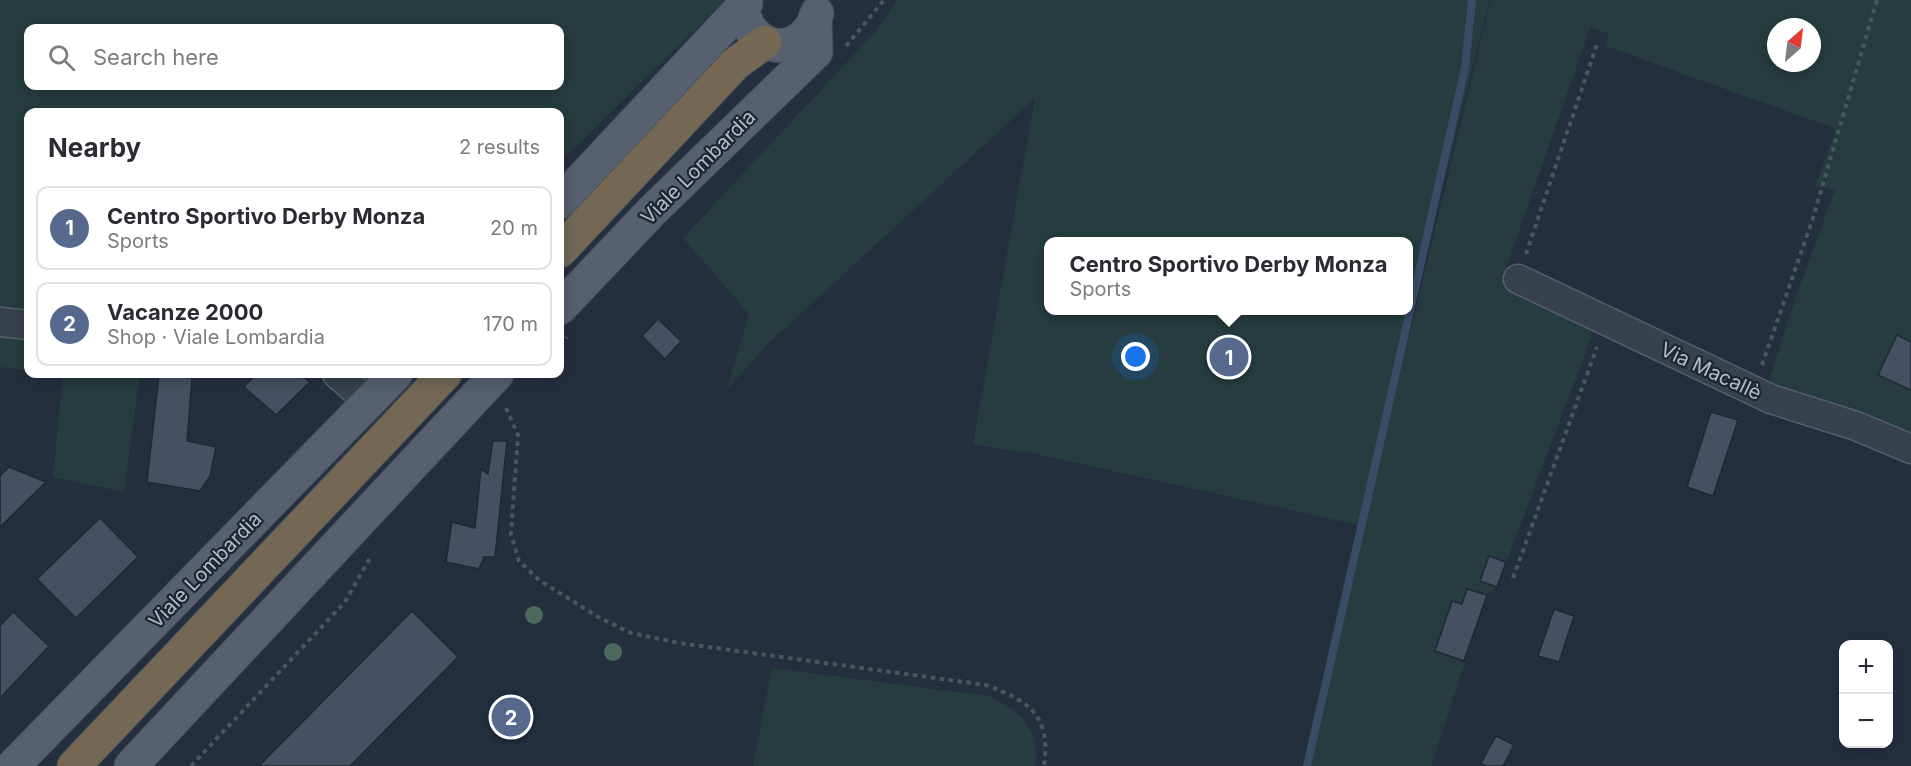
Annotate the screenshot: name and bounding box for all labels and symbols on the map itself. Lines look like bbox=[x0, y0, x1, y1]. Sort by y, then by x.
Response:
north arrow bbox=[1767, 18, 1821, 72]
street label: Viale Lombardia bbox=[636, 105, 760, 229]
pin: 1 bbox=[1210, 334, 1248, 380]
street label: Via Macallè bbox=[1657, 337, 1765, 405]
your location bbox=[1121, 342, 1150, 371]
street label: Viale Lombardia bbox=[144, 507, 266, 633]
pin: 2 bbox=[492, 694, 530, 740]

